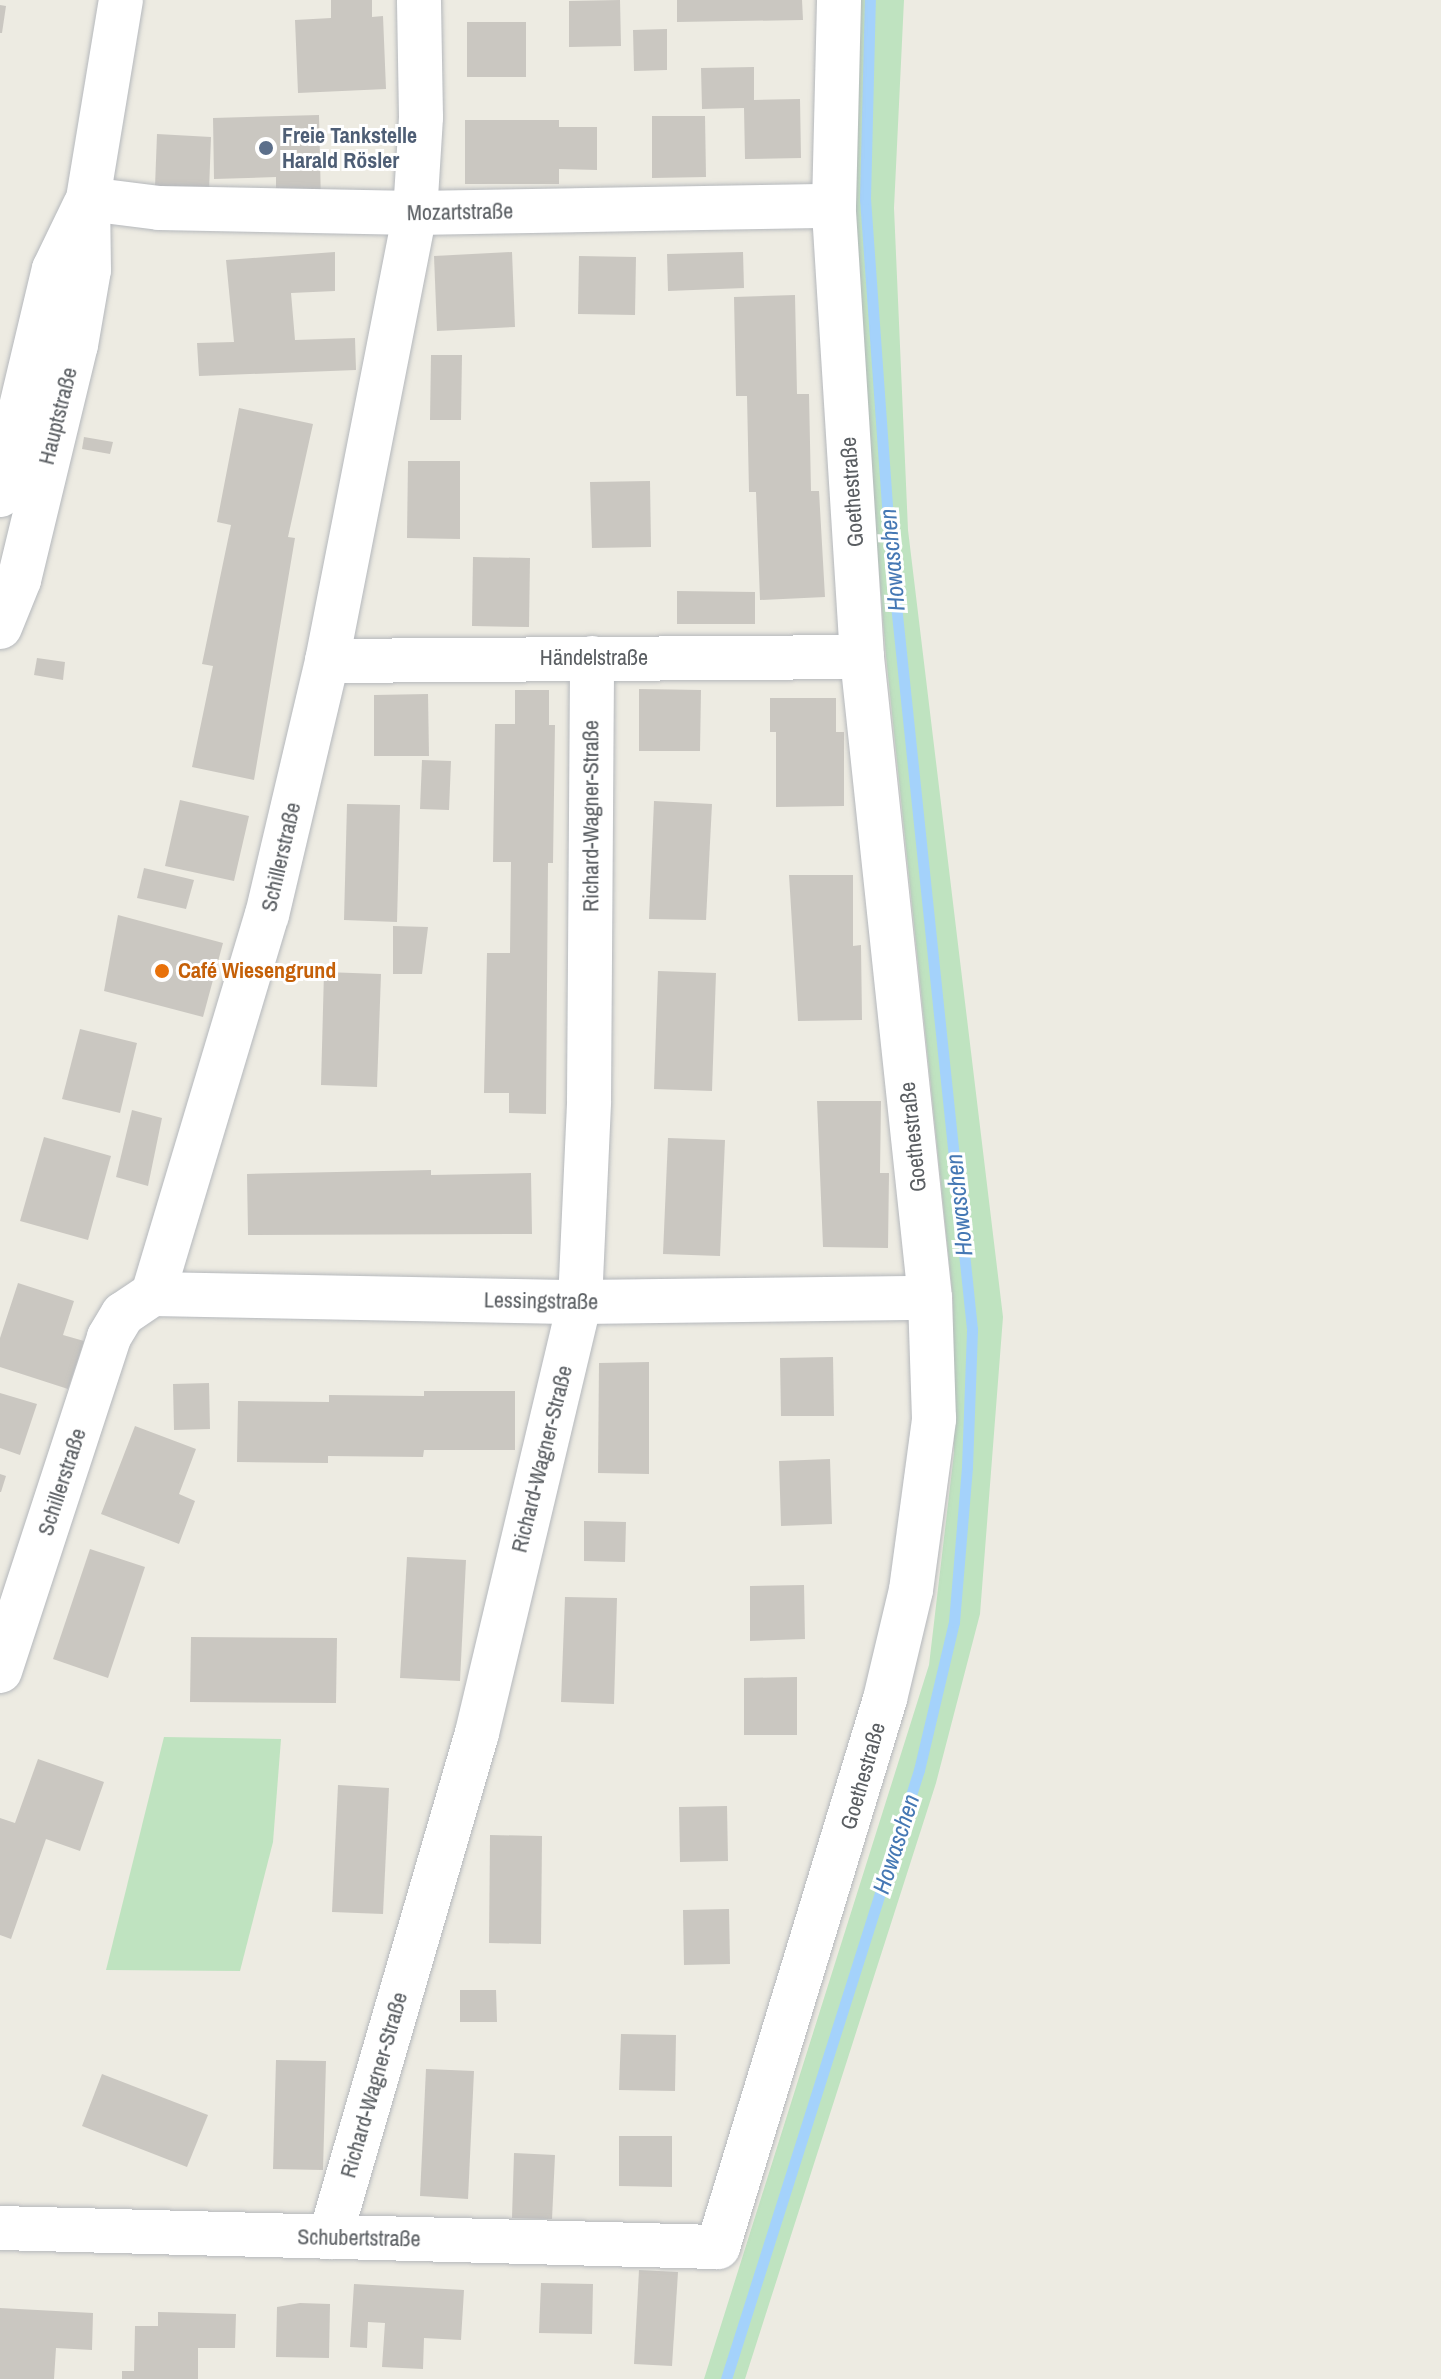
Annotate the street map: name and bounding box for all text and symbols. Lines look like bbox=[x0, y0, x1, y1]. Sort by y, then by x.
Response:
place label: Freie Tankstelle Harald Rösler bbox=[282, 122, 417, 174]
marker: Freie Tankstelle Harald Rösler bbox=[257, 139, 275, 157]
street label: Mozartstraße bbox=[407, 198, 513, 226]
street label: Hauptstraße bbox=[33, 365, 83, 467]
street label: Goethestraße bbox=[835, 436, 869, 548]
water label: Howaschen bbox=[873, 508, 911, 612]
street label: Händelstraße bbox=[540, 645, 648, 671]
street label: Richard-Wagner-Straße bbox=[578, 720, 604, 912]
street label: Schillerstraße bbox=[256, 800, 306, 914]
place label: Café Wiesengrund bbox=[178, 958, 336, 984]
marker: Café Wiesengrund bbox=[153, 962, 171, 980]
street label: Goethestraße bbox=[894, 1081, 932, 1193]
water label: Howaschen bbox=[939, 1152, 979, 1258]
street label: Lessingstraße bbox=[484, 1287, 598, 1315]
street label: Richard-Wagner-Straße bbox=[506, 1363, 578, 1555]
street label: Schillerstraße bbox=[32, 1425, 92, 1539]
street label: Goethestraße bbox=[835, 1719, 891, 1833]
water label: Howaschen bbox=[866, 1791, 926, 1897]
street label: Richard-Wagner-Straße bbox=[335, 1989, 413, 2181]
street label: Schubertstraße bbox=[297, 2224, 421, 2252]

